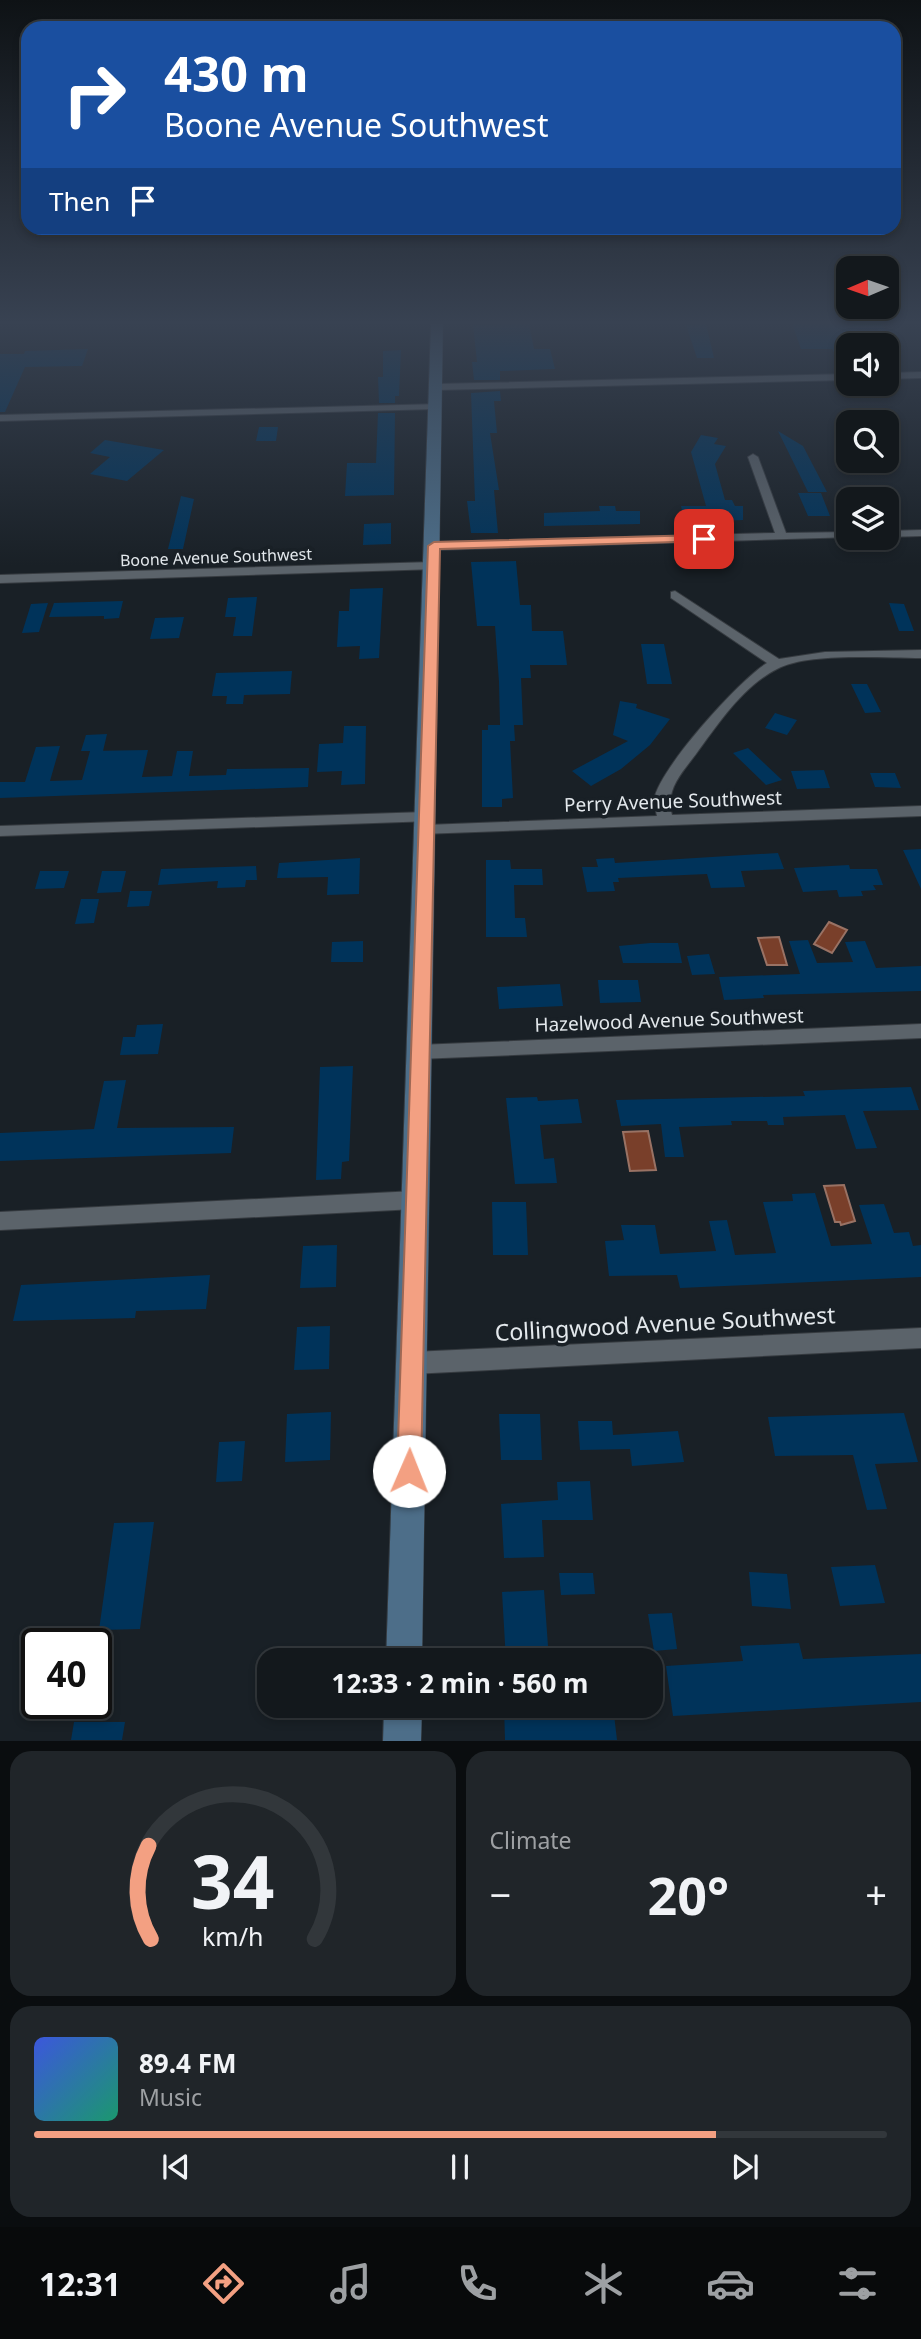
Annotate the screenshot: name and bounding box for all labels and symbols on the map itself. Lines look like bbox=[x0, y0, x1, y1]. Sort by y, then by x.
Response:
north arrow bbox=[836, 256, 900, 318]
pin bbox=[674, 509, 734, 569]
street label: Boone Avenue Southwest bbox=[120, 543, 313, 571]
street label: Perry Avenue Southwest bbox=[564, 784, 783, 818]
street label: Hazelwood Avenue Southwest bbox=[534, 1002, 804, 1038]
street label: Collingwood Avenue Southwest bbox=[494, 1298, 836, 1348]
position arrow bbox=[372, 1434, 446, 1508]
speed limit sign: 40 bbox=[21, 1628, 112, 1719]

